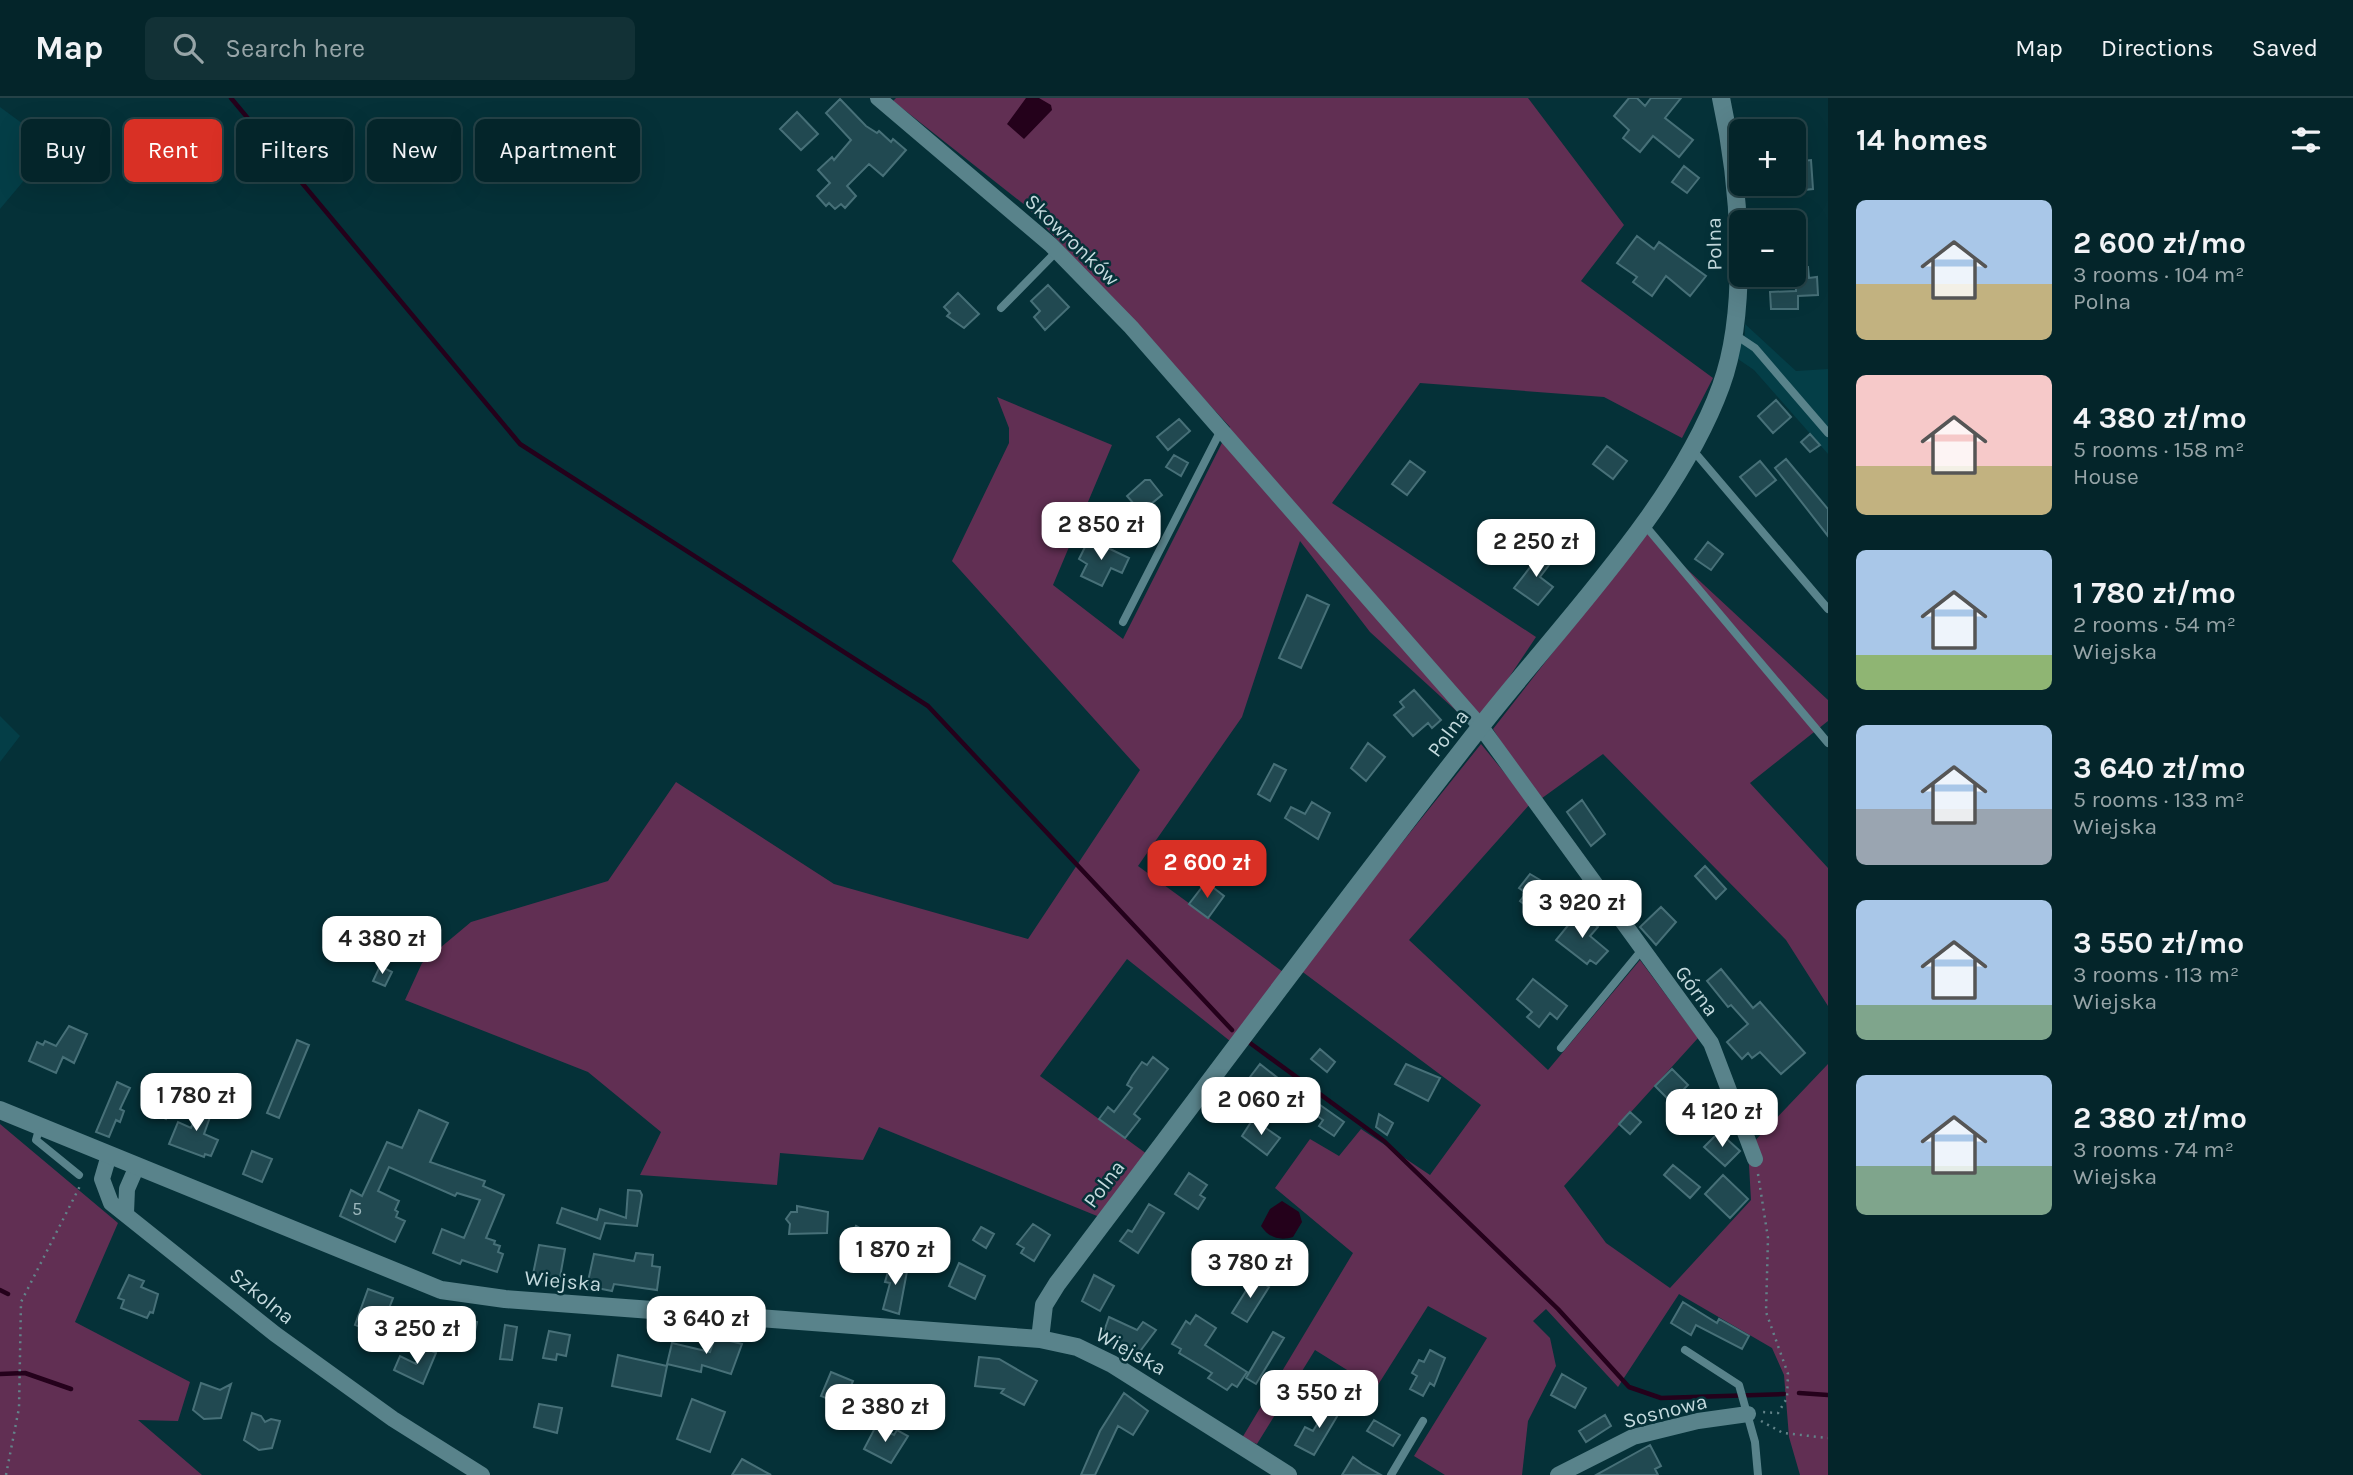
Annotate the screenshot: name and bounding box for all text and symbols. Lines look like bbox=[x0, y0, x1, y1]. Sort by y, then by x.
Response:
search box bbox=[145, 17, 635, 80]
text: Map bbox=[35, 29, 103, 67]
icon: search bbox=[169, 29, 207, 67]
text: Search here bbox=[225, 33, 365, 64]
text: Map bbox=[2015, 34, 2063, 62]
text: Directions bbox=[2101, 34, 2214, 62]
text: Saved bbox=[2252, 34, 2318, 62]
chip: Buy bbox=[21, 119, 110, 182]
chip: Rent bbox=[124, 119, 222, 182]
chip: Filters bbox=[236, 119, 353, 182]
chip: New bbox=[367, 119, 461, 182]
chip: Apartment bbox=[475, 119, 640, 182]
map controls bbox=[1729, 119, 1806, 287]
button: + bbox=[1729, 119, 1806, 196]
icon: filters bbox=[2287, 121, 2325, 159]
text: 14 homes bbox=[1856, 122, 1988, 158]
street label: Skowronków bbox=[1020, 189, 1124, 291]
button: − bbox=[1729, 210, 1806, 287]
street label: Polna bbox=[1702, 217, 1726, 271]
text: 2 600 zł/mo bbox=[2073, 225, 2246, 261]
icon: home bbox=[1912, 228, 1996, 312]
text: 3 rooms · 104 m² bbox=[2073, 261, 2244, 288]
text: Polna bbox=[2073, 288, 2131, 315]
text: 4 380 zł/mo bbox=[2073, 400, 2247, 436]
icon: home bbox=[1912, 403, 1996, 487]
text: 5 rooms · 158 m² bbox=[2073, 436, 2244, 463]
text: House bbox=[2073, 463, 2139, 490]
pin: 2 850 zł bbox=[1029, 503, 1173, 562]
text: 2 850 zł bbox=[1058, 511, 1144, 538]
pin: 2 250 zł bbox=[1464, 519, 1608, 579]
text: 2 250 zł bbox=[1493, 528, 1579, 555]
text: 1 780 zł/mo bbox=[2073, 575, 2236, 611]
icon: home bbox=[1912, 578, 1996, 662]
text: 2 rooms · 54 m² bbox=[2073, 611, 2236, 638]
text: Wiejska bbox=[2073, 638, 2157, 665]
street label: Polna bbox=[1422, 705, 1474, 761]
text: 3 640 zł/mo bbox=[2073, 750, 2245, 786]
icon: home bbox=[1912, 753, 1996, 837]
text: 5 rooms · 133 m² bbox=[2073, 786, 2245, 813]
text: Wiejska bbox=[2073, 813, 2157, 840]
pin: 2 600 zł bbox=[1135, 840, 1279, 900]
text: 2 600 zł bbox=[1164, 849, 1251, 876]
pin: 3 920 zł bbox=[1510, 880, 1654, 940]
text: 3 920 zł bbox=[1539, 889, 1625, 916]
pin: 4 380 zł bbox=[310, 916, 454, 976]
text: 4 380 zł bbox=[338, 925, 426, 952]
text: 3 550 zł/mo bbox=[2073, 925, 2244, 961]
icon: home bbox=[1912, 928, 1996, 1012]
street label: Górna bbox=[1670, 961, 1724, 1021]
text: 3 rooms · 113 m² bbox=[2073, 961, 2239, 988]
text: Wiejska bbox=[2073, 988, 2157, 1015]
pin: 1 780 zł bbox=[124, 1074, 268, 1133]
pin: 2 060 zł bbox=[1189, 1077, 1333, 1137]
text: 1 780 zł bbox=[156, 1082, 236, 1109]
text: 2 060 zł bbox=[1218, 1086, 1305, 1113]
pin: 4 120 zł bbox=[1650, 1090, 1794, 1149]
text: 4 120 zł bbox=[1682, 1098, 1762, 1125]
text: 2 380 zł/mo bbox=[2073, 1100, 2247, 1136]
icon: home bbox=[1912, 1103, 1996, 1187]
text: 3 rooms · 74 m² bbox=[2073, 1136, 2234, 1163]
street label: Polna bbox=[1078, 1156, 1130, 1212]
text: Wiejska bbox=[2073, 1163, 2157, 1190]
house number: 5 bbox=[352, 1198, 362, 1220]
pin: 1 870 zł bbox=[823, 1228, 967, 1287]
text: 1 870 zł bbox=[855, 1236, 935, 1263]
pin: 3 780 zł bbox=[1178, 1240, 1322, 1300]
text: 3 780 zł bbox=[1207, 1249, 1293, 1276]
street label: Szkolna bbox=[225, 1263, 299, 1329]
street label: Wiejska bbox=[524, 1266, 602, 1296]
pin: 3 640 zł bbox=[634, 1296, 778, 1356]
text: 3 640 zł bbox=[663, 1305, 749, 1332]
pin: 3 250 zł bbox=[345, 1306, 489, 1366]
text: 3 250 zł bbox=[374, 1315, 460, 1342]
street label: Wiejska bbox=[1092, 1322, 1170, 1380]
pin: 3 550 zł bbox=[1247, 1370, 1391, 1430]
text: 3 550 zł bbox=[1276, 1379, 1362, 1406]
pin: 2 380 zł bbox=[813, 1384, 957, 1444]
street label: Sosnowa bbox=[1620, 1389, 1710, 1433]
text: 2 380 zł bbox=[841, 1393, 929, 1420]

